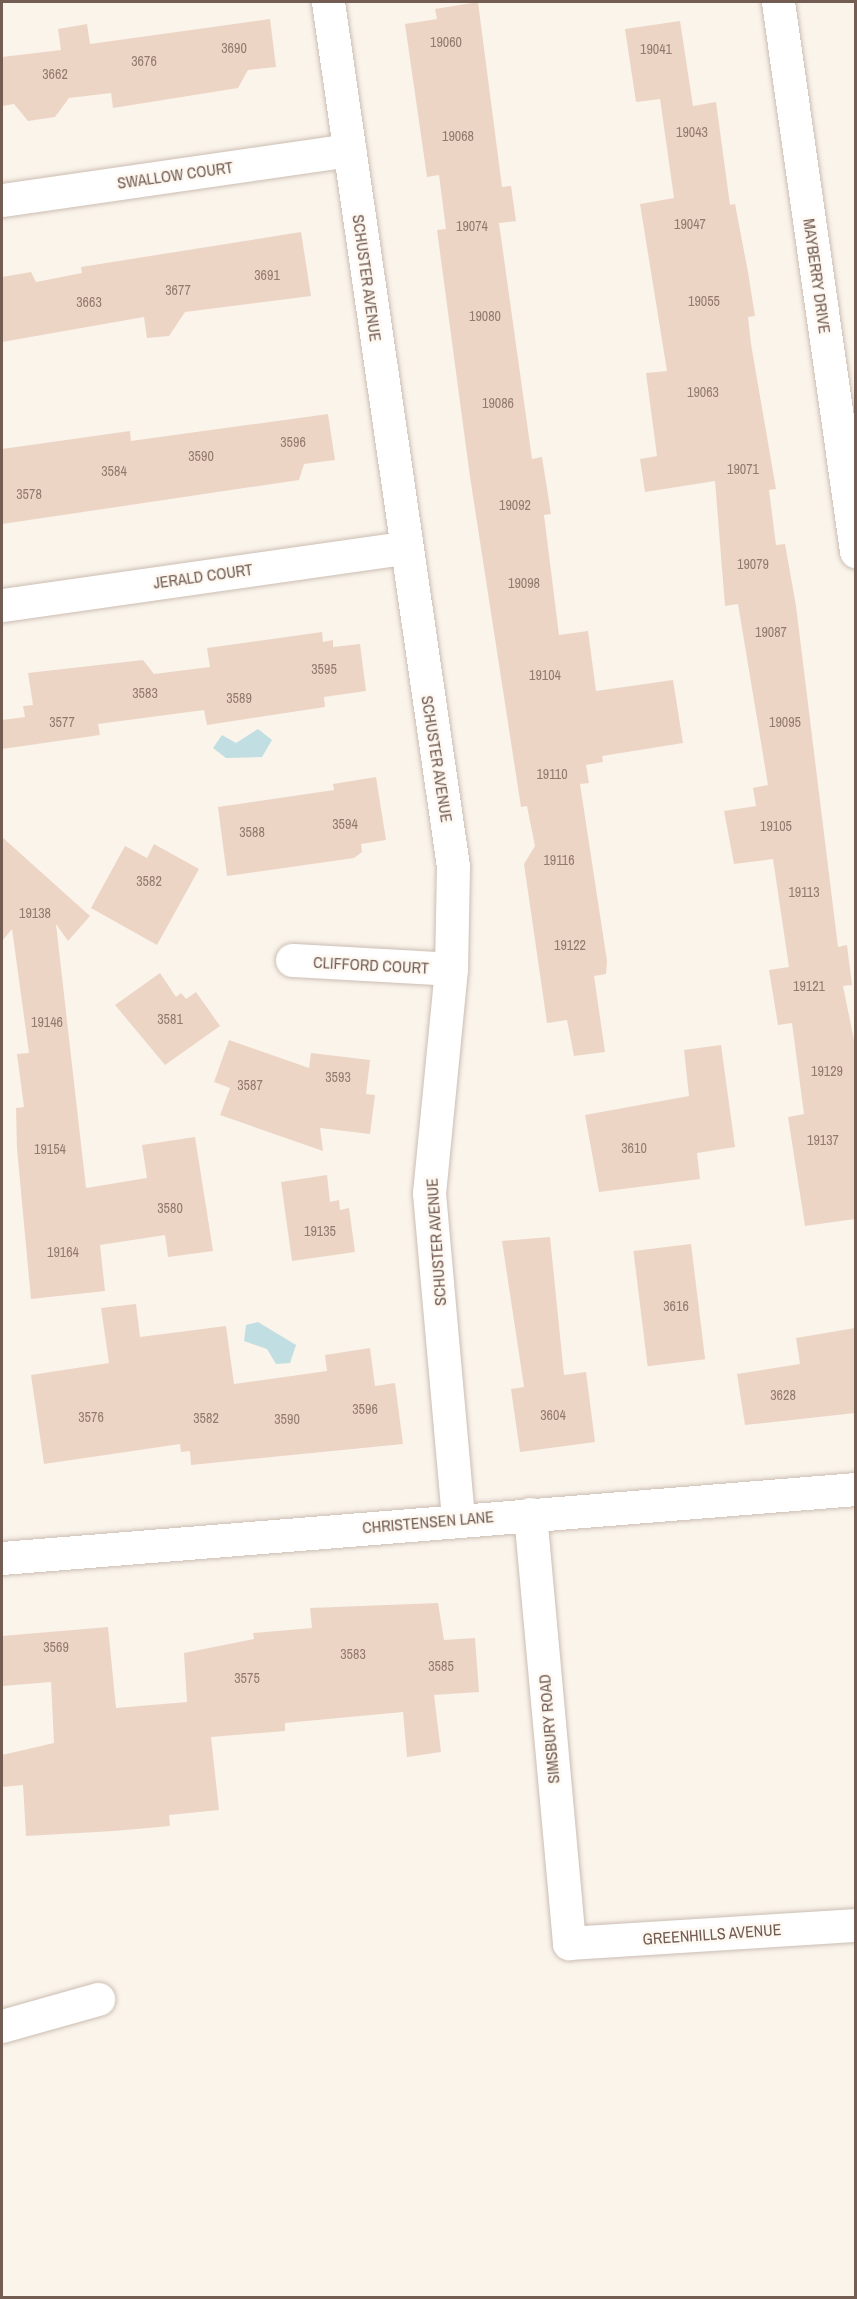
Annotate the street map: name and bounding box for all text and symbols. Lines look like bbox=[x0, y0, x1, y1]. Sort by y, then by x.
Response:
house number: 19060 bbox=[430, 34, 462, 50]
house number: 3690 bbox=[221, 40, 247, 56]
house number: 19041 bbox=[640, 41, 672, 57]
house number: 3676 bbox=[131, 53, 157, 69]
house number: 3662 bbox=[42, 66, 68, 82]
house number: 19043 bbox=[676, 124, 708, 140]
house number: 19068 bbox=[442, 128, 474, 144]
street label: SWALLOW COURT bbox=[116, 157, 234, 193]
street label: SCHUSTER AVENUE bbox=[349, 213, 385, 343]
house number: 19047 bbox=[674, 216, 706, 232]
street label: MAYBERRY DRIVE bbox=[799, 217, 835, 335]
house number: 19074 bbox=[456, 218, 488, 234]
house number: 3691 bbox=[254, 267, 280, 283]
house number: 3677 bbox=[165, 282, 191, 298]
house number: 19055 bbox=[688, 293, 720, 309]
house number: 3663 bbox=[76, 294, 102, 310]
house number: 19080 bbox=[469, 308, 501, 324]
house number: 19063 bbox=[687, 384, 719, 400]
house number: 19086 bbox=[482, 395, 514, 411]
house number: 3596 bbox=[280, 434, 306, 450]
house number: 3590 bbox=[188, 448, 214, 464]
house number: 19071 bbox=[727, 461, 759, 477]
house number: 3584 bbox=[101, 463, 127, 479]
house number: 3578 bbox=[16, 486, 42, 502]
house number: 19092 bbox=[499, 497, 531, 513]
house number: 19079 bbox=[737, 556, 769, 572]
street label: JERALD COURT bbox=[152, 560, 254, 592]
house number: 19098 bbox=[508, 575, 540, 591]
house number: 19087 bbox=[755, 624, 787, 640]
house number: 3595 bbox=[311, 661, 337, 677]
house number: 19104 bbox=[529, 667, 561, 683]
house number: 3583 bbox=[132, 685, 158, 701]
house number: 3589 bbox=[226, 690, 252, 706]
street label: SCHUSTER AVENUE bbox=[417, 694, 457, 824]
house number: 3577 bbox=[49, 714, 75, 730]
house number: 19095 bbox=[769, 714, 801, 730]
house number: 19110 bbox=[536, 766, 568, 782]
house number: 3594 bbox=[332, 816, 358, 832]
house number: 19105 bbox=[760, 818, 792, 834]
house number: 3588 bbox=[239, 824, 265, 840]
house number: 19116 bbox=[543, 852, 575, 868]
house number: 3582 bbox=[136, 873, 162, 889]
house number: 19113 bbox=[788, 884, 820, 900]
house number: 19138 bbox=[19, 905, 51, 921]
house number: 19122 bbox=[554, 937, 586, 953]
street label: CLIFFORD COURT bbox=[313, 952, 429, 978]
house number: 19121 bbox=[793, 978, 825, 994]
house number: 3581 bbox=[157, 1011, 183, 1027]
house number: 19146 bbox=[31, 1014, 63, 1030]
house number: 19129 bbox=[811, 1063, 843, 1079]
house number: 3593 bbox=[325, 1069, 351, 1085]
house number: 3587 bbox=[237, 1077, 263, 1093]
house number: 19137 bbox=[807, 1132, 839, 1148]
house number: 3610 bbox=[621, 1140, 647, 1156]
house number: 19154 bbox=[34, 1141, 66, 1157]
street label: SCHUSTER AVENUE bbox=[422, 1177, 450, 1307]
house number: 3580 bbox=[157, 1200, 183, 1216]
house number: 19135 bbox=[304, 1223, 336, 1239]
house number: 19164 bbox=[47, 1244, 79, 1260]
house number: 3616 bbox=[663, 1298, 689, 1314]
house number: 3628 bbox=[770, 1387, 796, 1403]
house number: 3596 bbox=[352, 1401, 378, 1417]
house number: 3604 bbox=[540, 1407, 566, 1423]
house number: 3576 bbox=[78, 1409, 104, 1425]
house number: 3582 bbox=[193, 1410, 219, 1426]
house number: 3590 bbox=[274, 1411, 300, 1427]
street label: CHRISTENSEN LANE bbox=[361, 1507, 495, 1537]
house number: 3569 bbox=[43, 1639, 69, 1655]
house number: 3583 bbox=[340, 1646, 366, 1662]
house number: 3585 bbox=[428, 1658, 454, 1674]
house number: 3575 bbox=[234, 1670, 260, 1686]
street label: SIMSBURY ROAD bbox=[535, 1673, 563, 1785]
street label: GREENHILLS AVENUE bbox=[642, 1920, 782, 1948]

